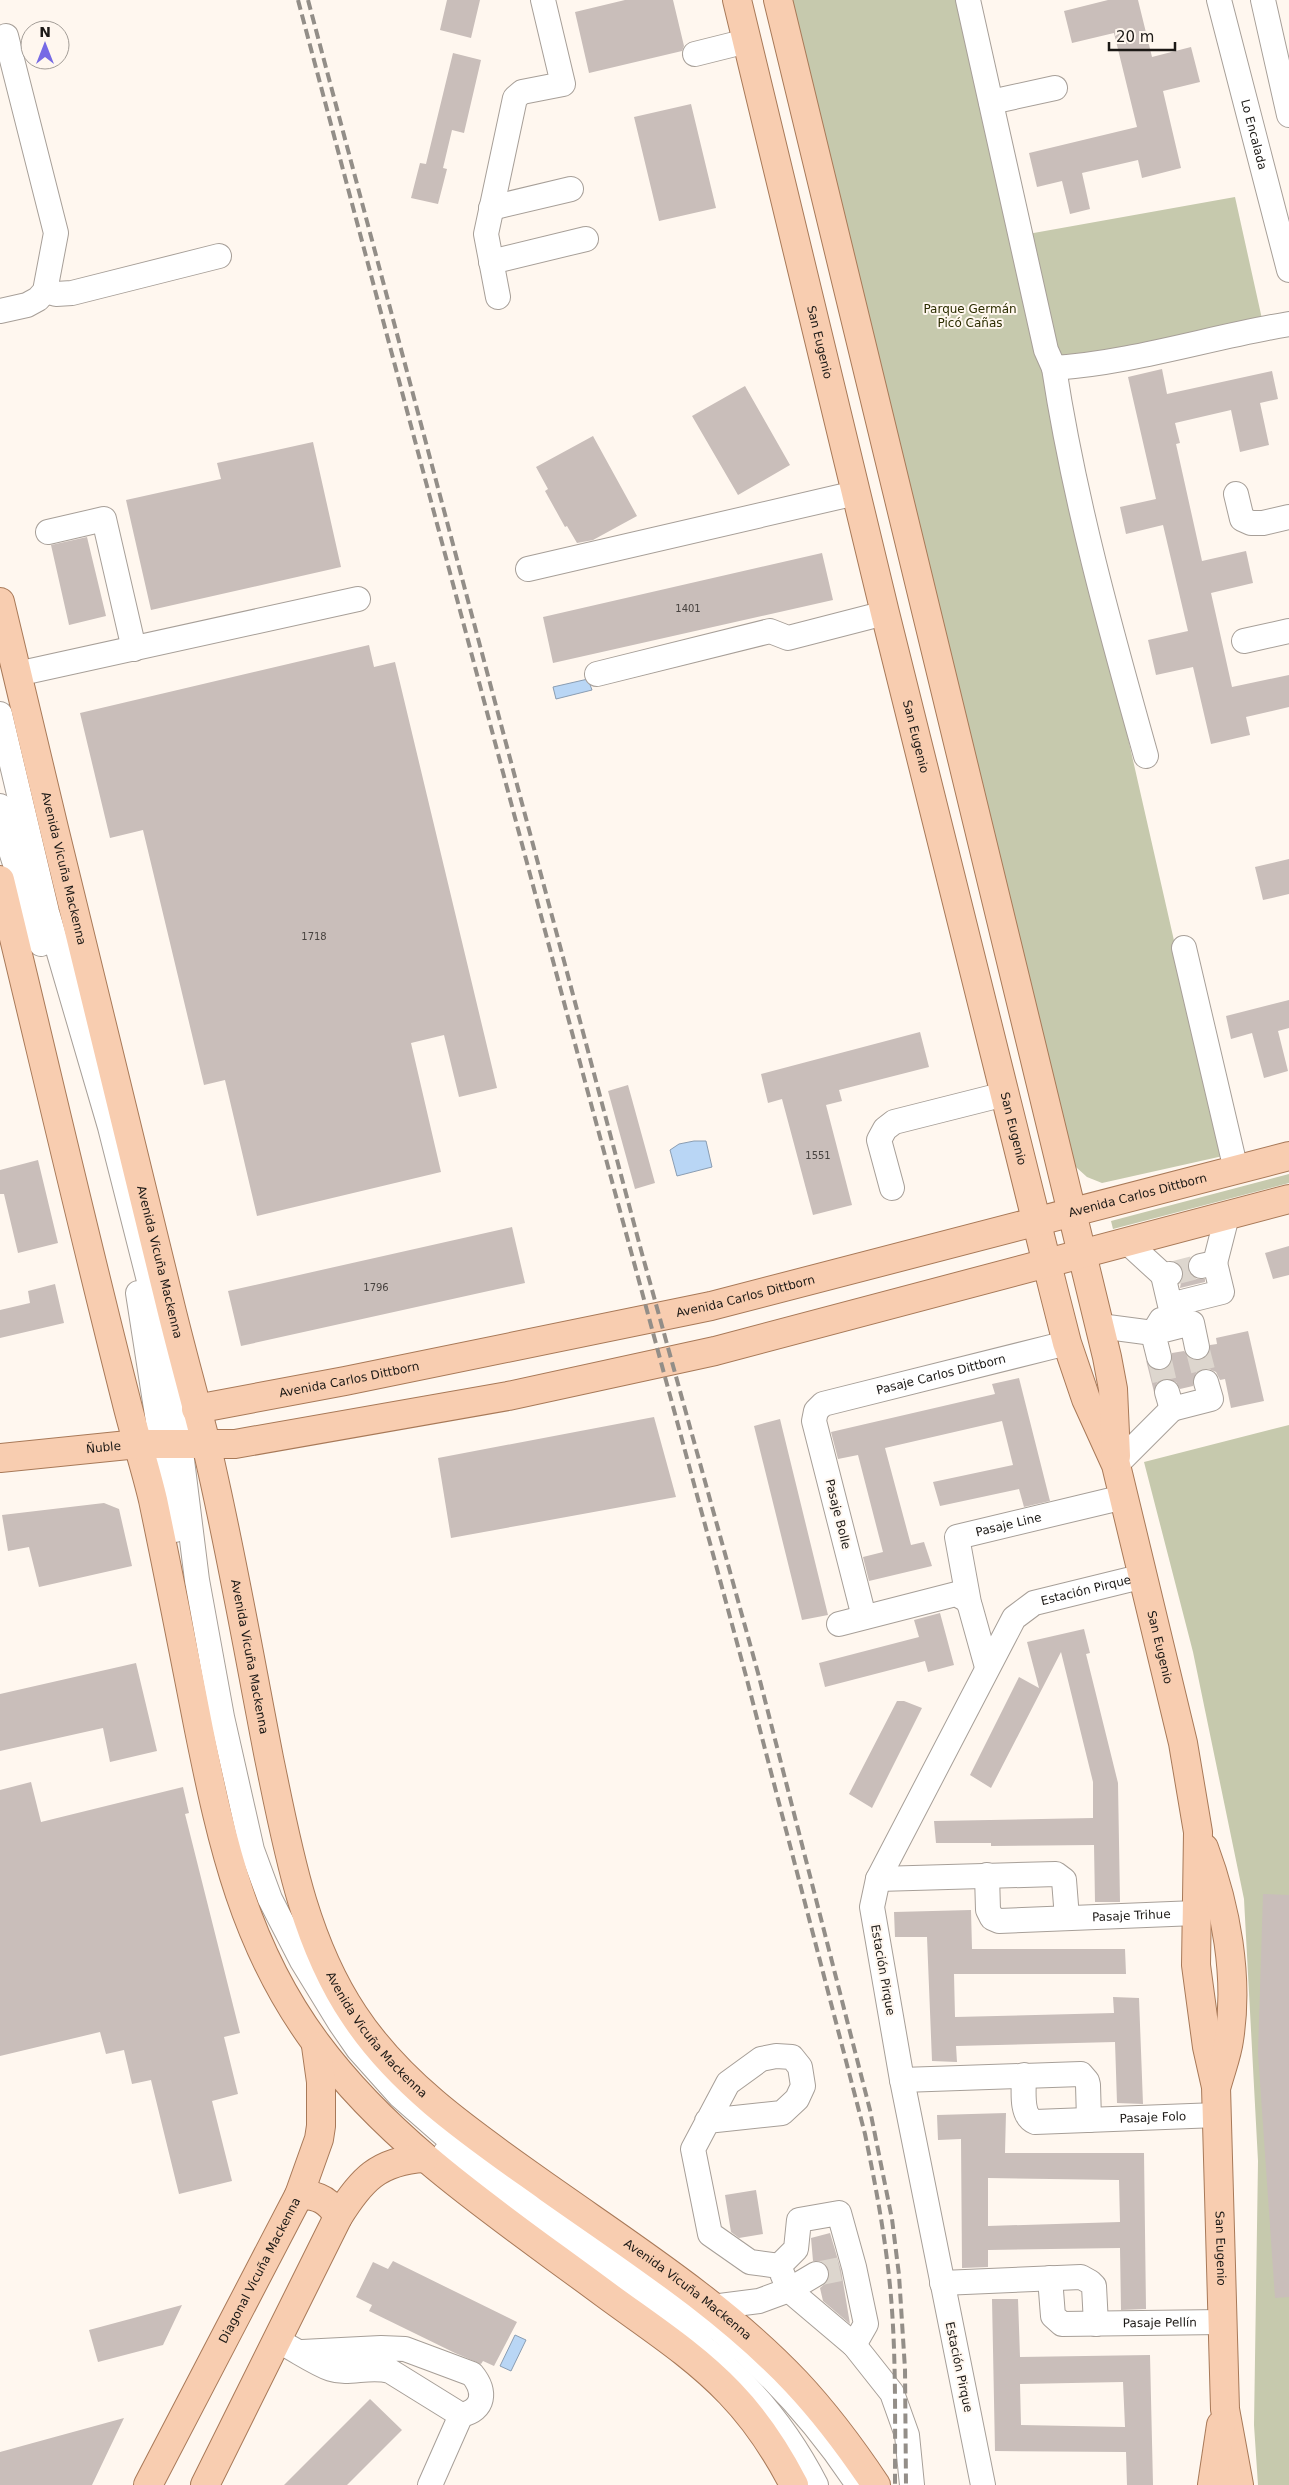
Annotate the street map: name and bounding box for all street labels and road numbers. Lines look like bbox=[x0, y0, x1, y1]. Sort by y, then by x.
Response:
street label: Lo Encalada bbox=[1238, 98, 1270, 171]
street label: San Eugenio bbox=[804, 304, 835, 380]
street label: San Eugenio bbox=[900, 699, 932, 775]
street label: Avenida Vicuña Mackenna bbox=[38, 791, 89, 946]
street label: San Eugenio bbox=[998, 1091, 1029, 1167]
street label: Avenida Carlos Dittborn bbox=[1067, 1171, 1208, 1220]
street label: Avenida Vicuña Mackenna bbox=[134, 1184, 185, 1340]
street label: Avenida Carlos Dittborn bbox=[675, 1272, 816, 1320]
street label: Pasaje Carlos Dittborn bbox=[875, 1352, 1007, 1397]
street label: Avenida Carlos Dittborn bbox=[278, 1359, 421, 1400]
street label: Ñuble bbox=[85, 1439, 122, 1456]
street label: Pasaje Bolle bbox=[823, 1477, 853, 1551]
street label: Pasaje Line bbox=[974, 1510, 1043, 1539]
street label: Estación Pirque bbox=[1039, 1572, 1132, 1608]
street label: Avenida Vicuña Mackenna bbox=[228, 1578, 271, 1735]
street label: San Eugenio bbox=[1144, 1609, 1175, 1685]
street label: Pasaje Trihue bbox=[1092, 1907, 1171, 1924]
street label: Estación Pirque bbox=[868, 1923, 898, 2017]
street label: Avenida Vicuña Mackenna bbox=[323, 1969, 430, 2101]
street label: Pasaje Folo bbox=[1119, 2109, 1187, 2126]
street label: Diagonal Vicuña Mackenna bbox=[216, 2195, 303, 2346]
street label: San Eugenio bbox=[1212, 2211, 1229, 2286]
street label: Avenida Vicuña Mackenna bbox=[621, 2236, 754, 2343]
street label: Pasaje Pellín bbox=[1123, 2315, 1197, 2330]
street label: Estación Pirque bbox=[943, 2320, 975, 2414]

